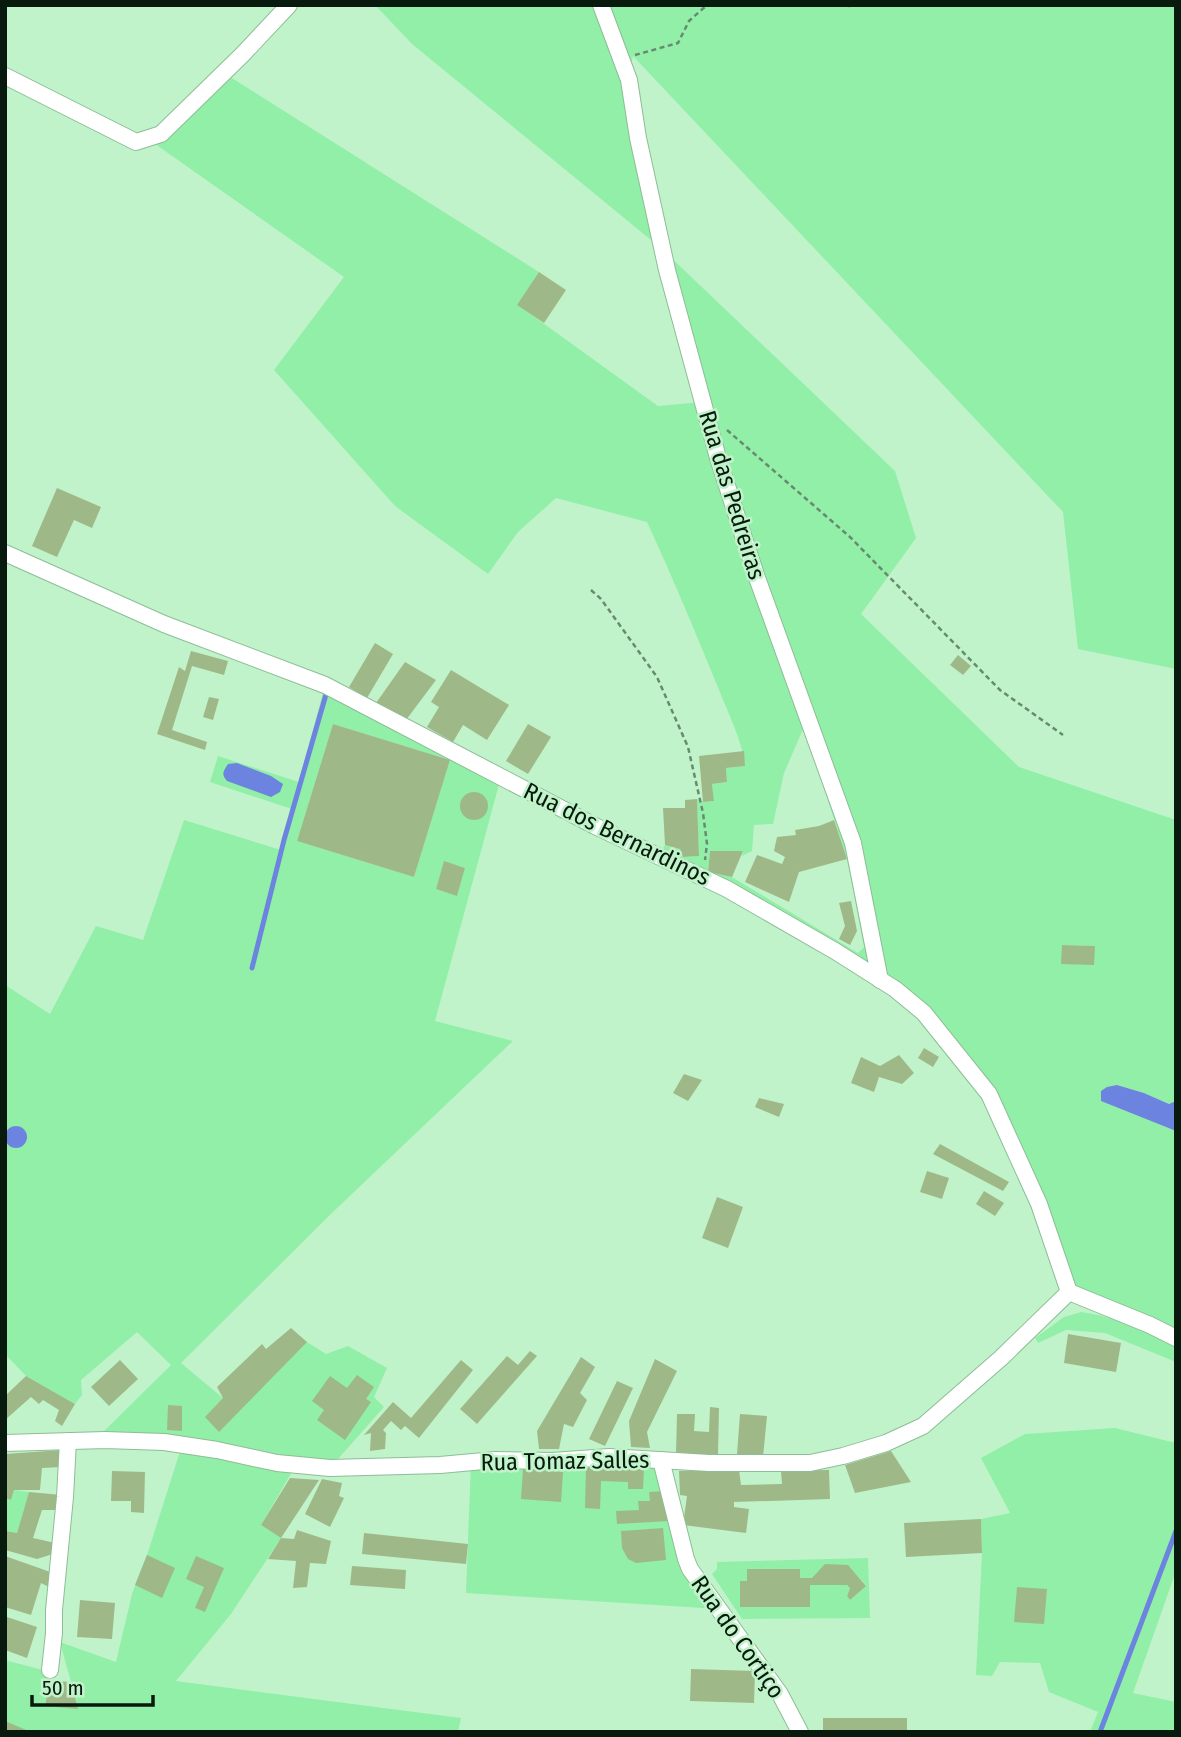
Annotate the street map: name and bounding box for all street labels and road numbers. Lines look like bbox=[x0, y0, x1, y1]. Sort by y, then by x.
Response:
street label: Rua das Pedreiras bbox=[693, 407, 771, 583]
street label: Rua dos Bernardinos bbox=[519, 777, 715, 891]
street label: Rua Tomaz Salles bbox=[480, 1446, 650, 1476]
street label: Rua do Cortiço bbox=[685, 1570, 791, 1704]

